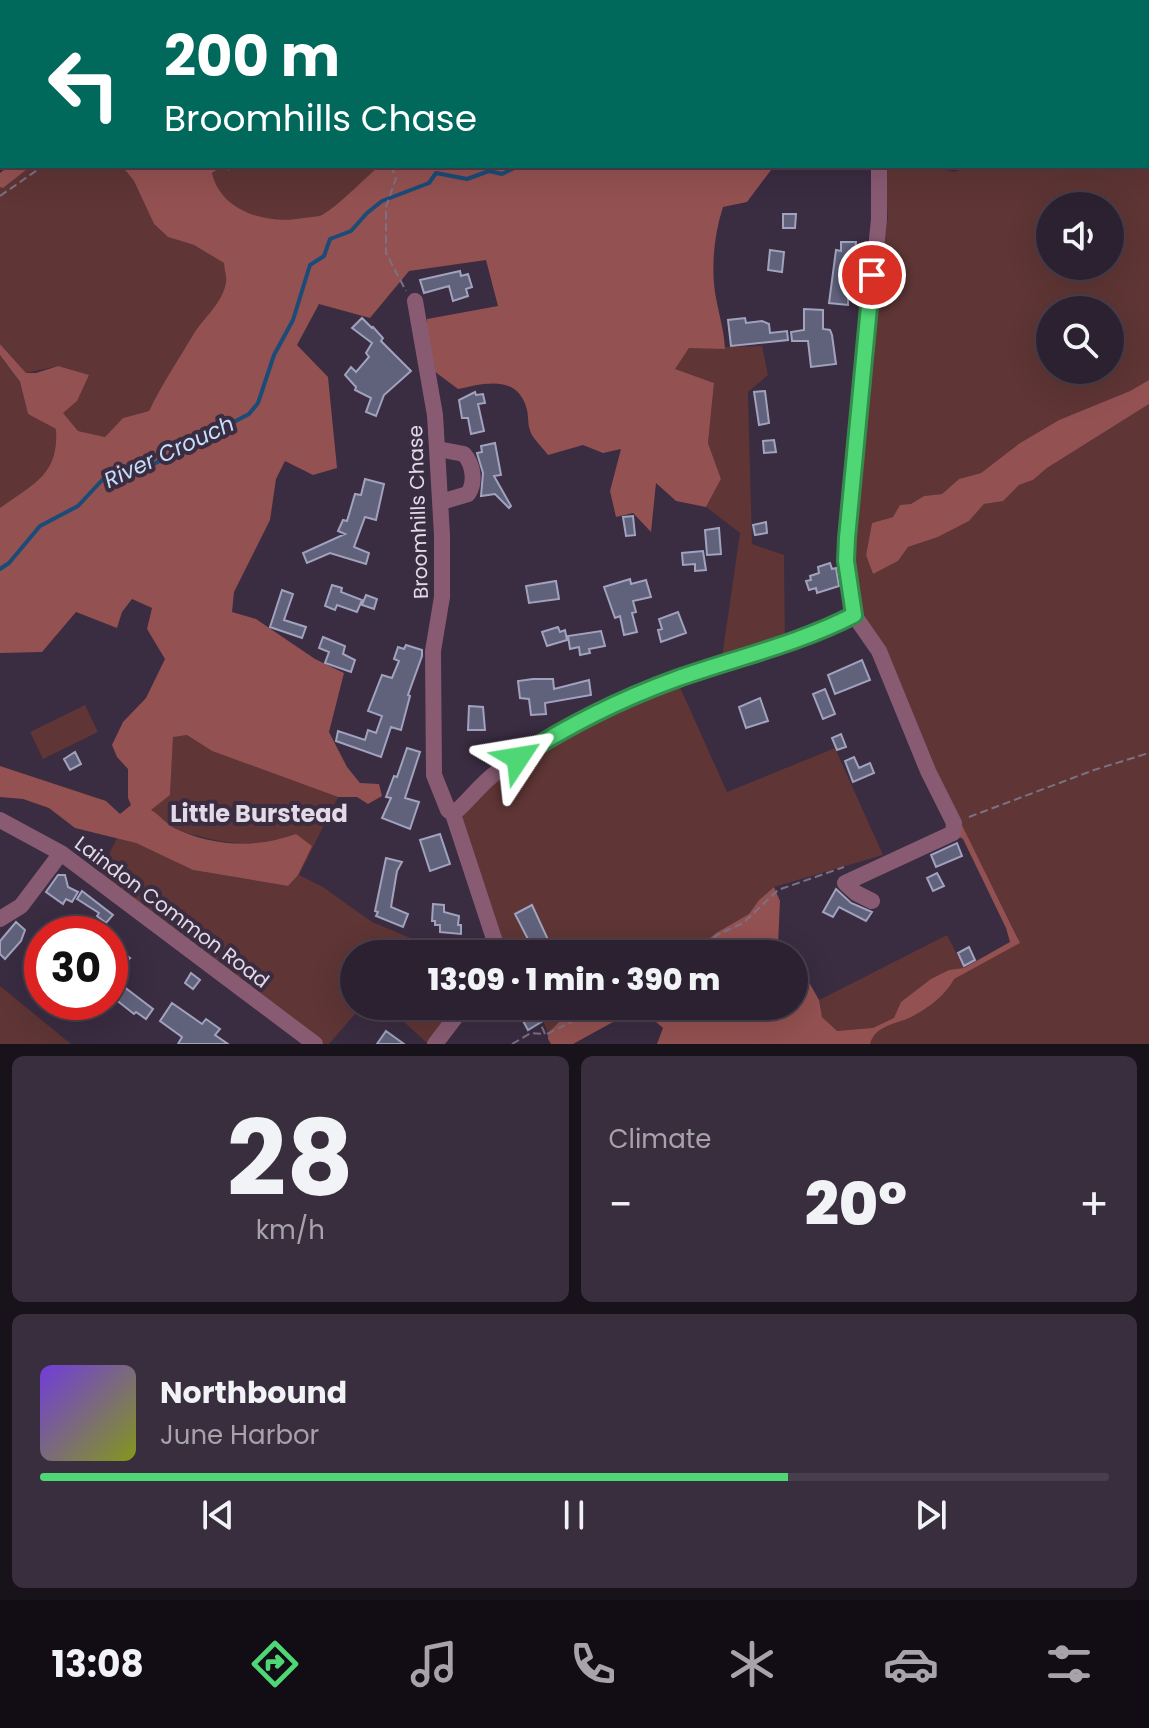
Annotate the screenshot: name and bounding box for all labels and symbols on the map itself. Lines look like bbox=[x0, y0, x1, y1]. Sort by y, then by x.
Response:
pin bbox=[838, 241, 906, 309]
water label: River Crouch bbox=[99, 408, 239, 496]
street label: Broomhills Chase bbox=[401, 425, 435, 599]
position arrow bbox=[476, 716, 560, 800]
district label: Little Burstead bbox=[170, 797, 348, 830]
street label: Laindon Common Road bbox=[69, 830, 275, 994]
speed limit sign: 30 bbox=[24, 916, 128, 1020]

